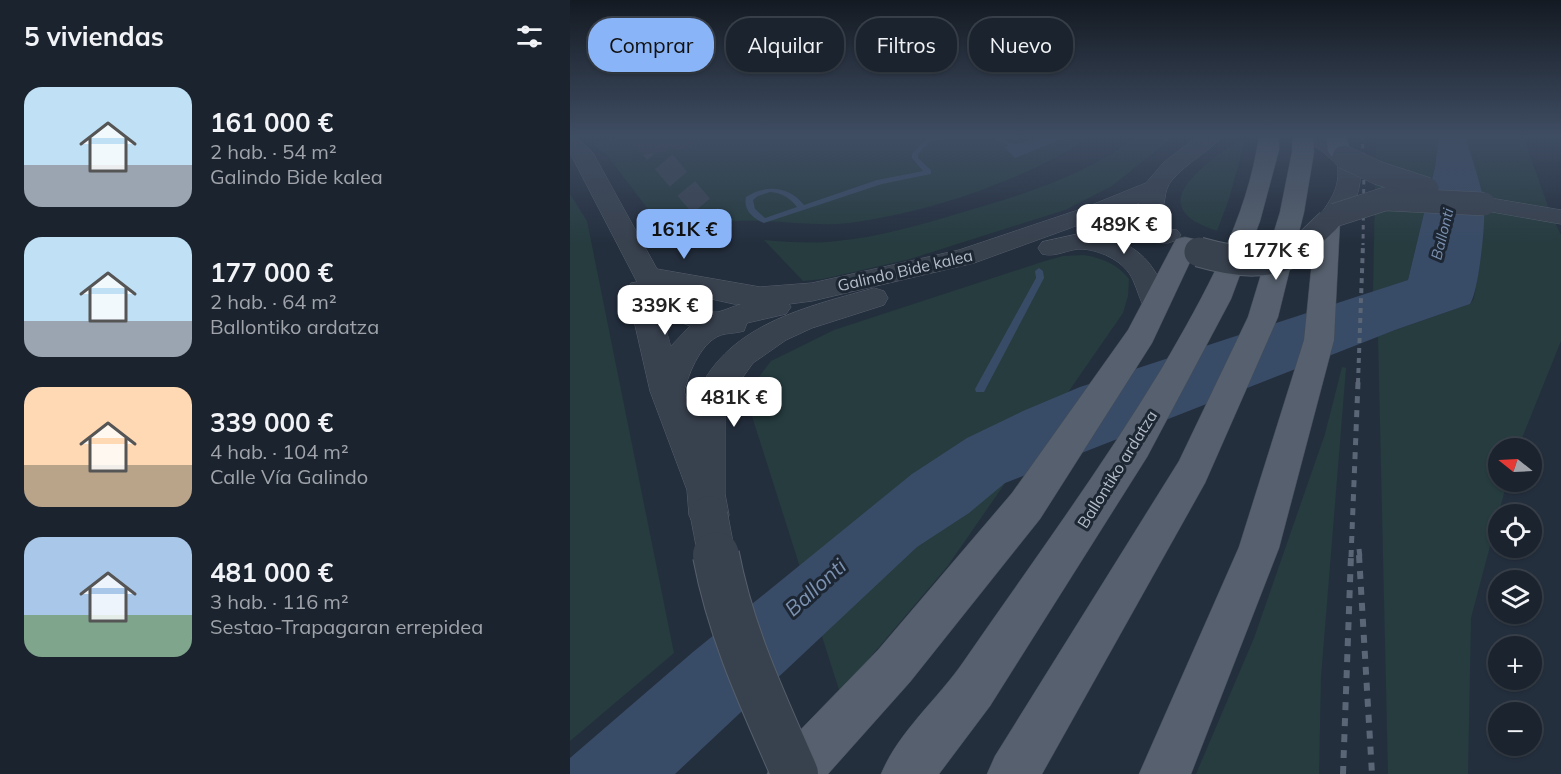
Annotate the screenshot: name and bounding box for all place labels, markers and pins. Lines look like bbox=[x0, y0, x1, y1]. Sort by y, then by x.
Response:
pin: 489K € bbox=[1075, 204, 1173, 255]
pin: 161K € bbox=[635, 209, 733, 260]
pin: 177K € bbox=[1227, 230, 1325, 281]
pin: 339K € bbox=[616, 285, 714, 336]
pin: 481K € bbox=[685, 377, 783, 428]

